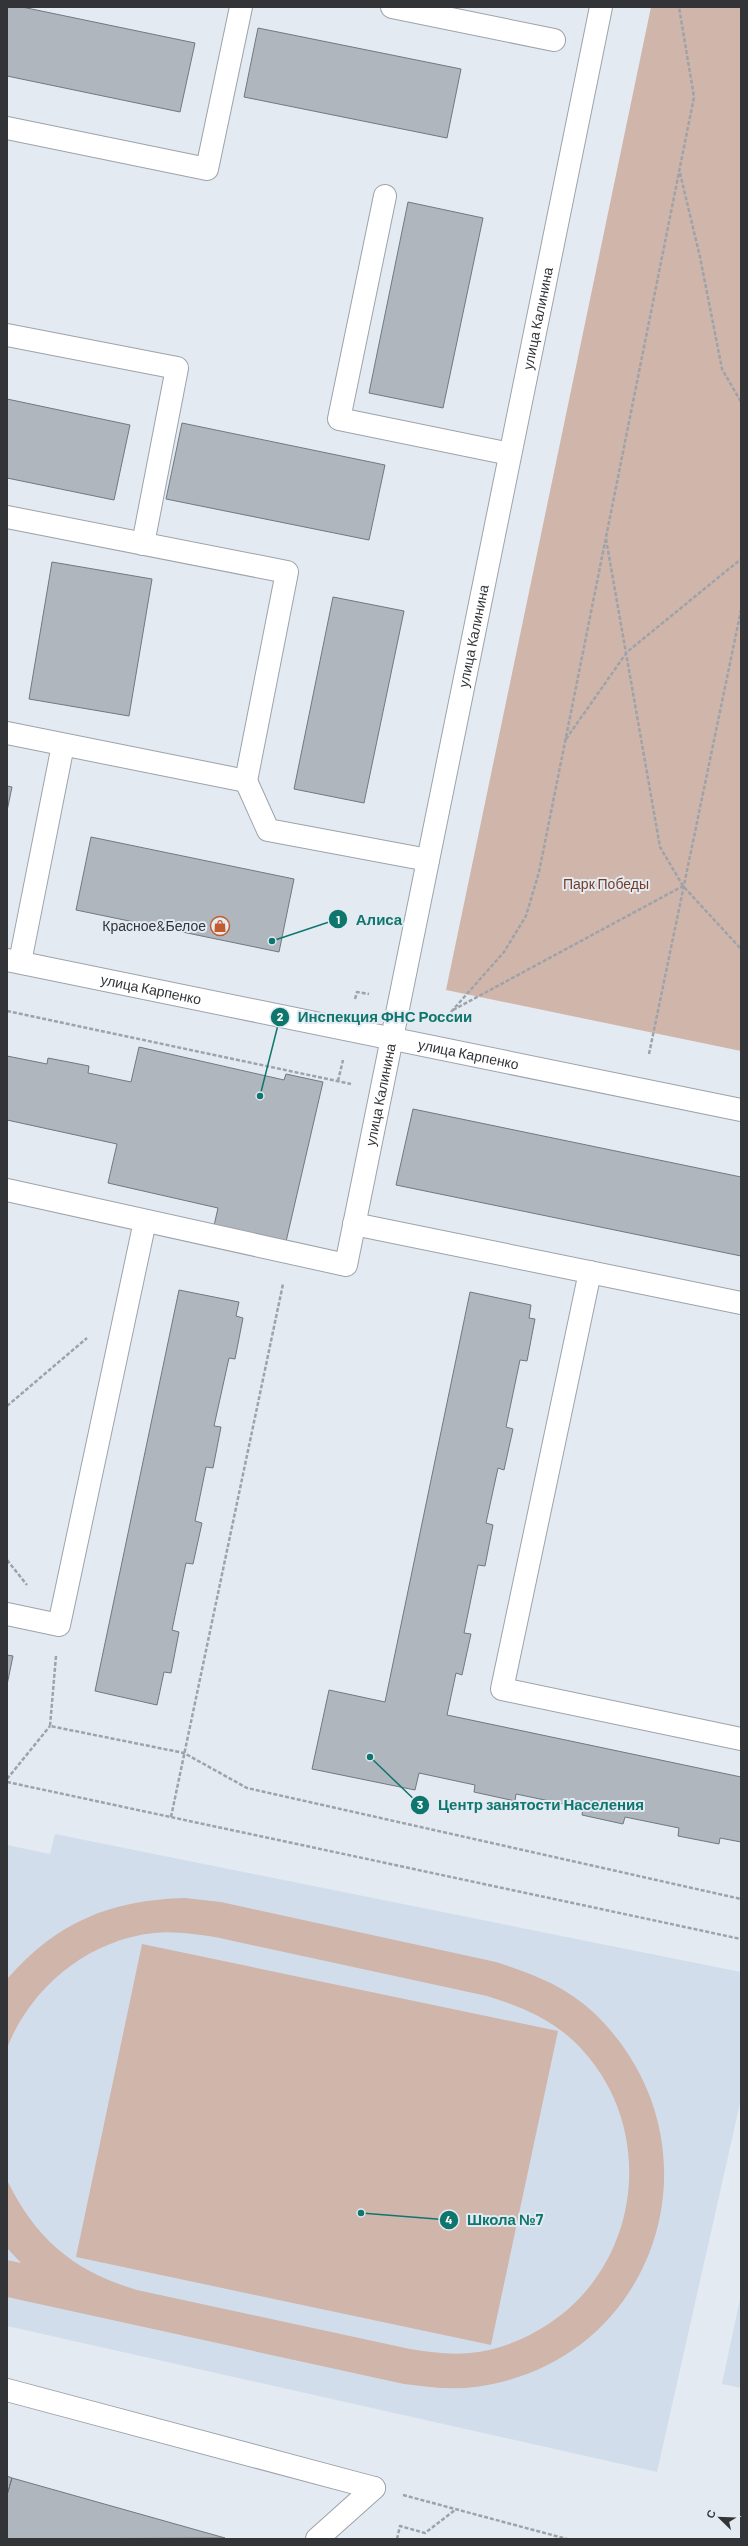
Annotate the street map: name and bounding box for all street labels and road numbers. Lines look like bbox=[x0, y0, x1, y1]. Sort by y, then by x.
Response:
street label: улица Калинина bbox=[519, 265, 556, 371]
street label: улица Калинина bbox=[454, 583, 492, 689]
street label: улица Карпенко bbox=[99, 970, 203, 1008]
street label: улица Карпенко bbox=[417, 1035, 521, 1072]
street label: улица Калинина bbox=[361, 1042, 399, 1147]

